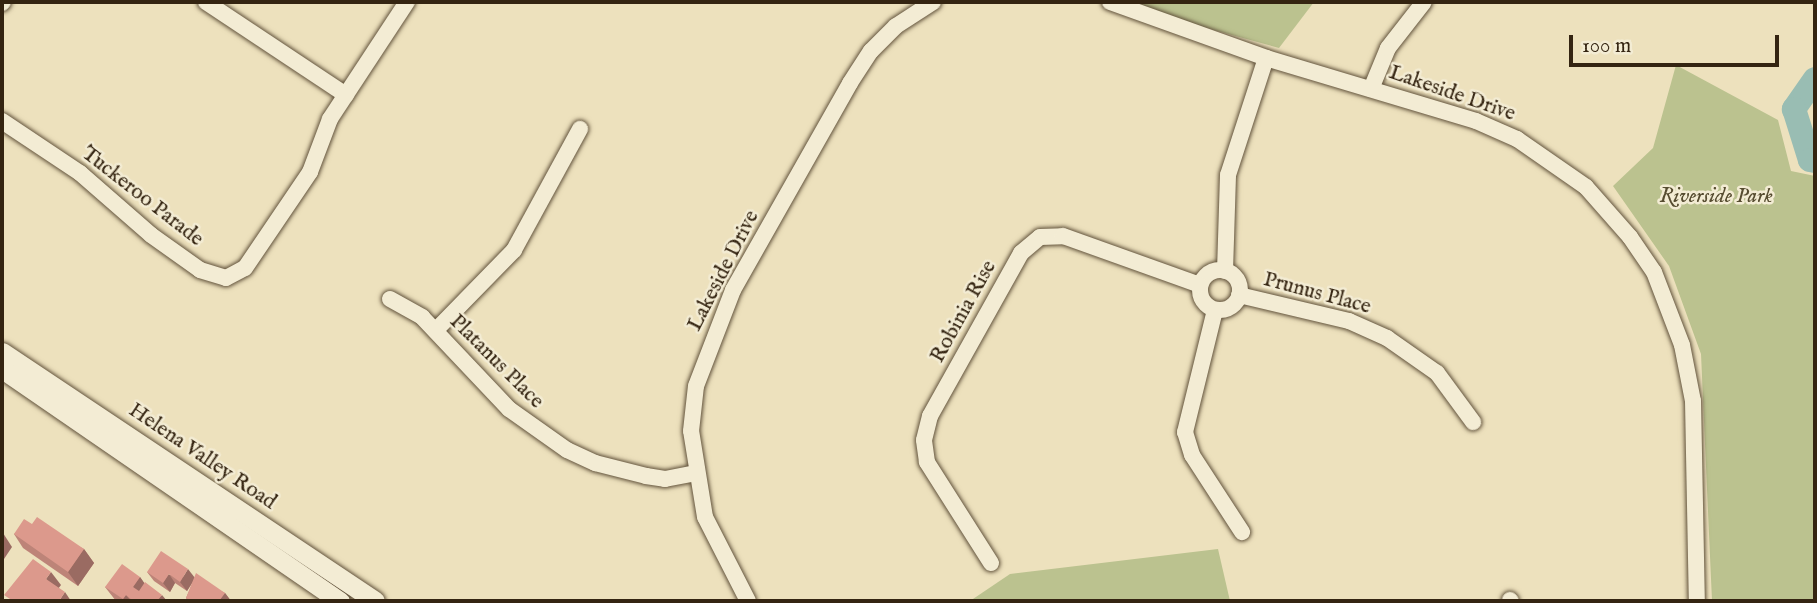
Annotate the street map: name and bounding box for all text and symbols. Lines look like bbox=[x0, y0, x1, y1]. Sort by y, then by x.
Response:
scale bar bbox=[1572, 21, 1782, 65]
text: 100 m bbox=[1582, 33, 1631, 60]
street label: Lakeside Drive bbox=[1386, 61, 1518, 127]
street label: Tuckeroo Parade bbox=[76, 142, 208, 252]
park label: Riverside Park bbox=[1659, 184, 1773, 210]
street label: Lakeside Drive bbox=[683, 206, 765, 336]
street label: Robinia Rise bbox=[926, 257, 1002, 367]
street label: Prunus Place bbox=[1260, 268, 1374, 320]
street label: Platanus Place bbox=[444, 310, 548, 414]
street label: Helena Valley Road bbox=[123, 398, 281, 516]

